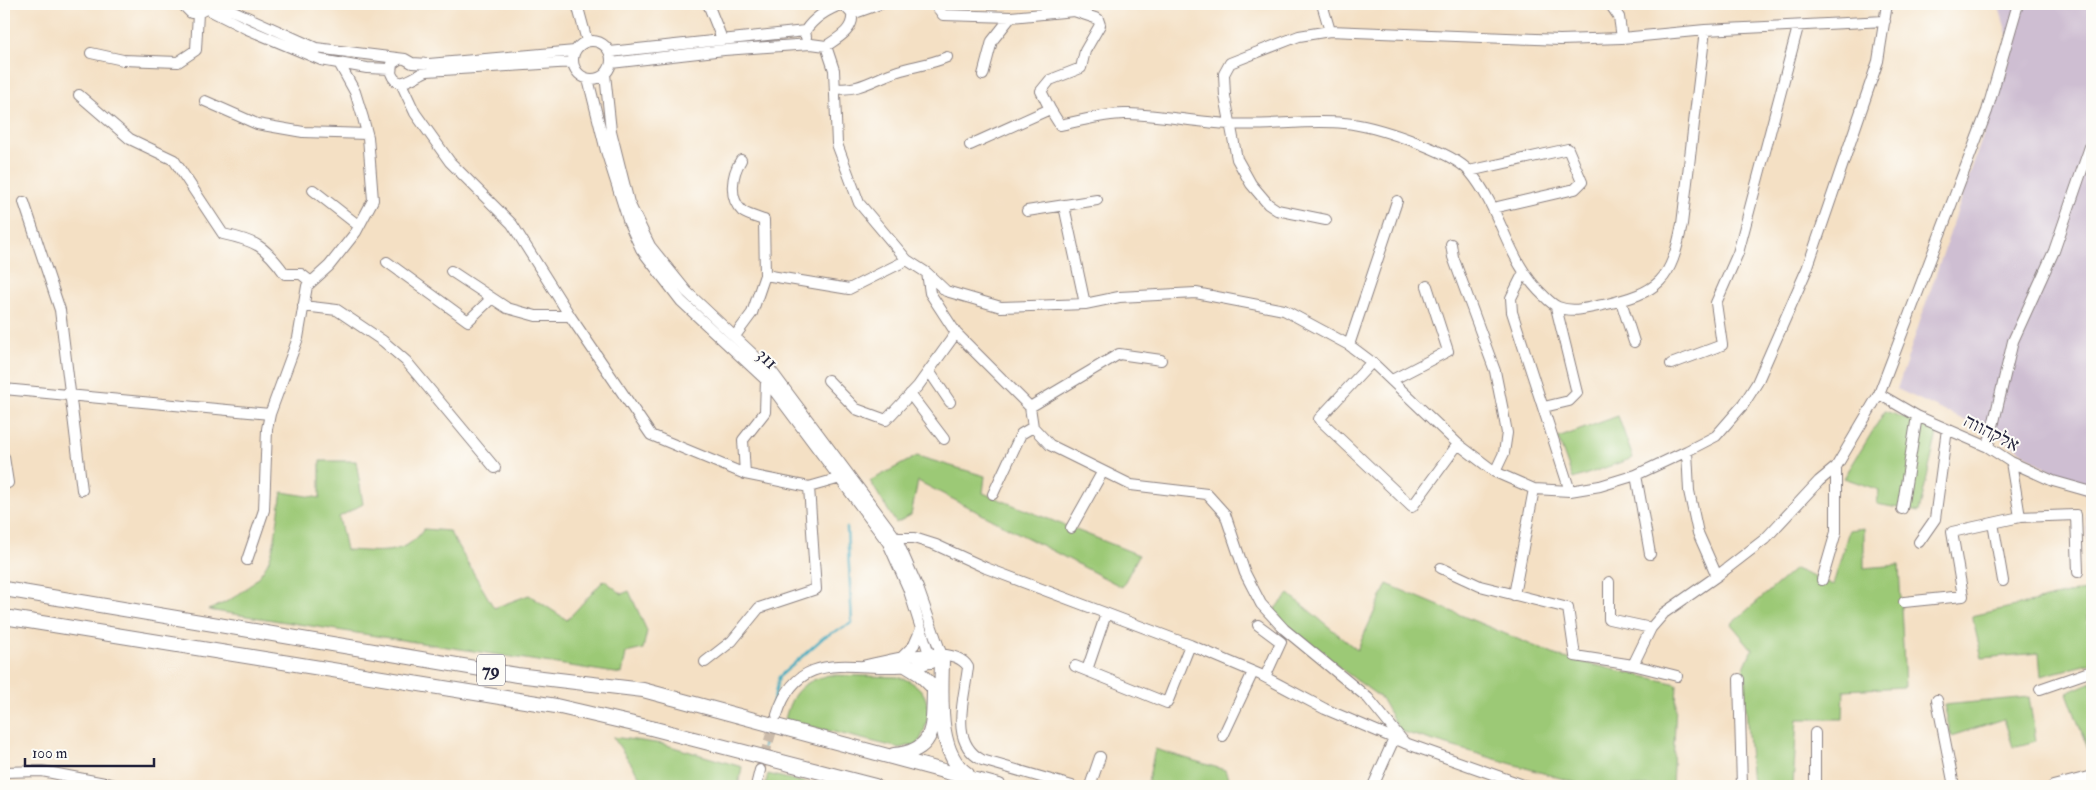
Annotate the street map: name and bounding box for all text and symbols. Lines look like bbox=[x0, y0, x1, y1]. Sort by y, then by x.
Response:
street label: 311 bbox=[751, 343, 783, 375]
street label: אלקהווה bbox=[1960, 409, 2023, 457]
road number: 79 bbox=[477, 654, 505, 686]
scale bar bbox=[25, 735, 154, 767]
text: 100 m bbox=[32, 744, 68, 763]

